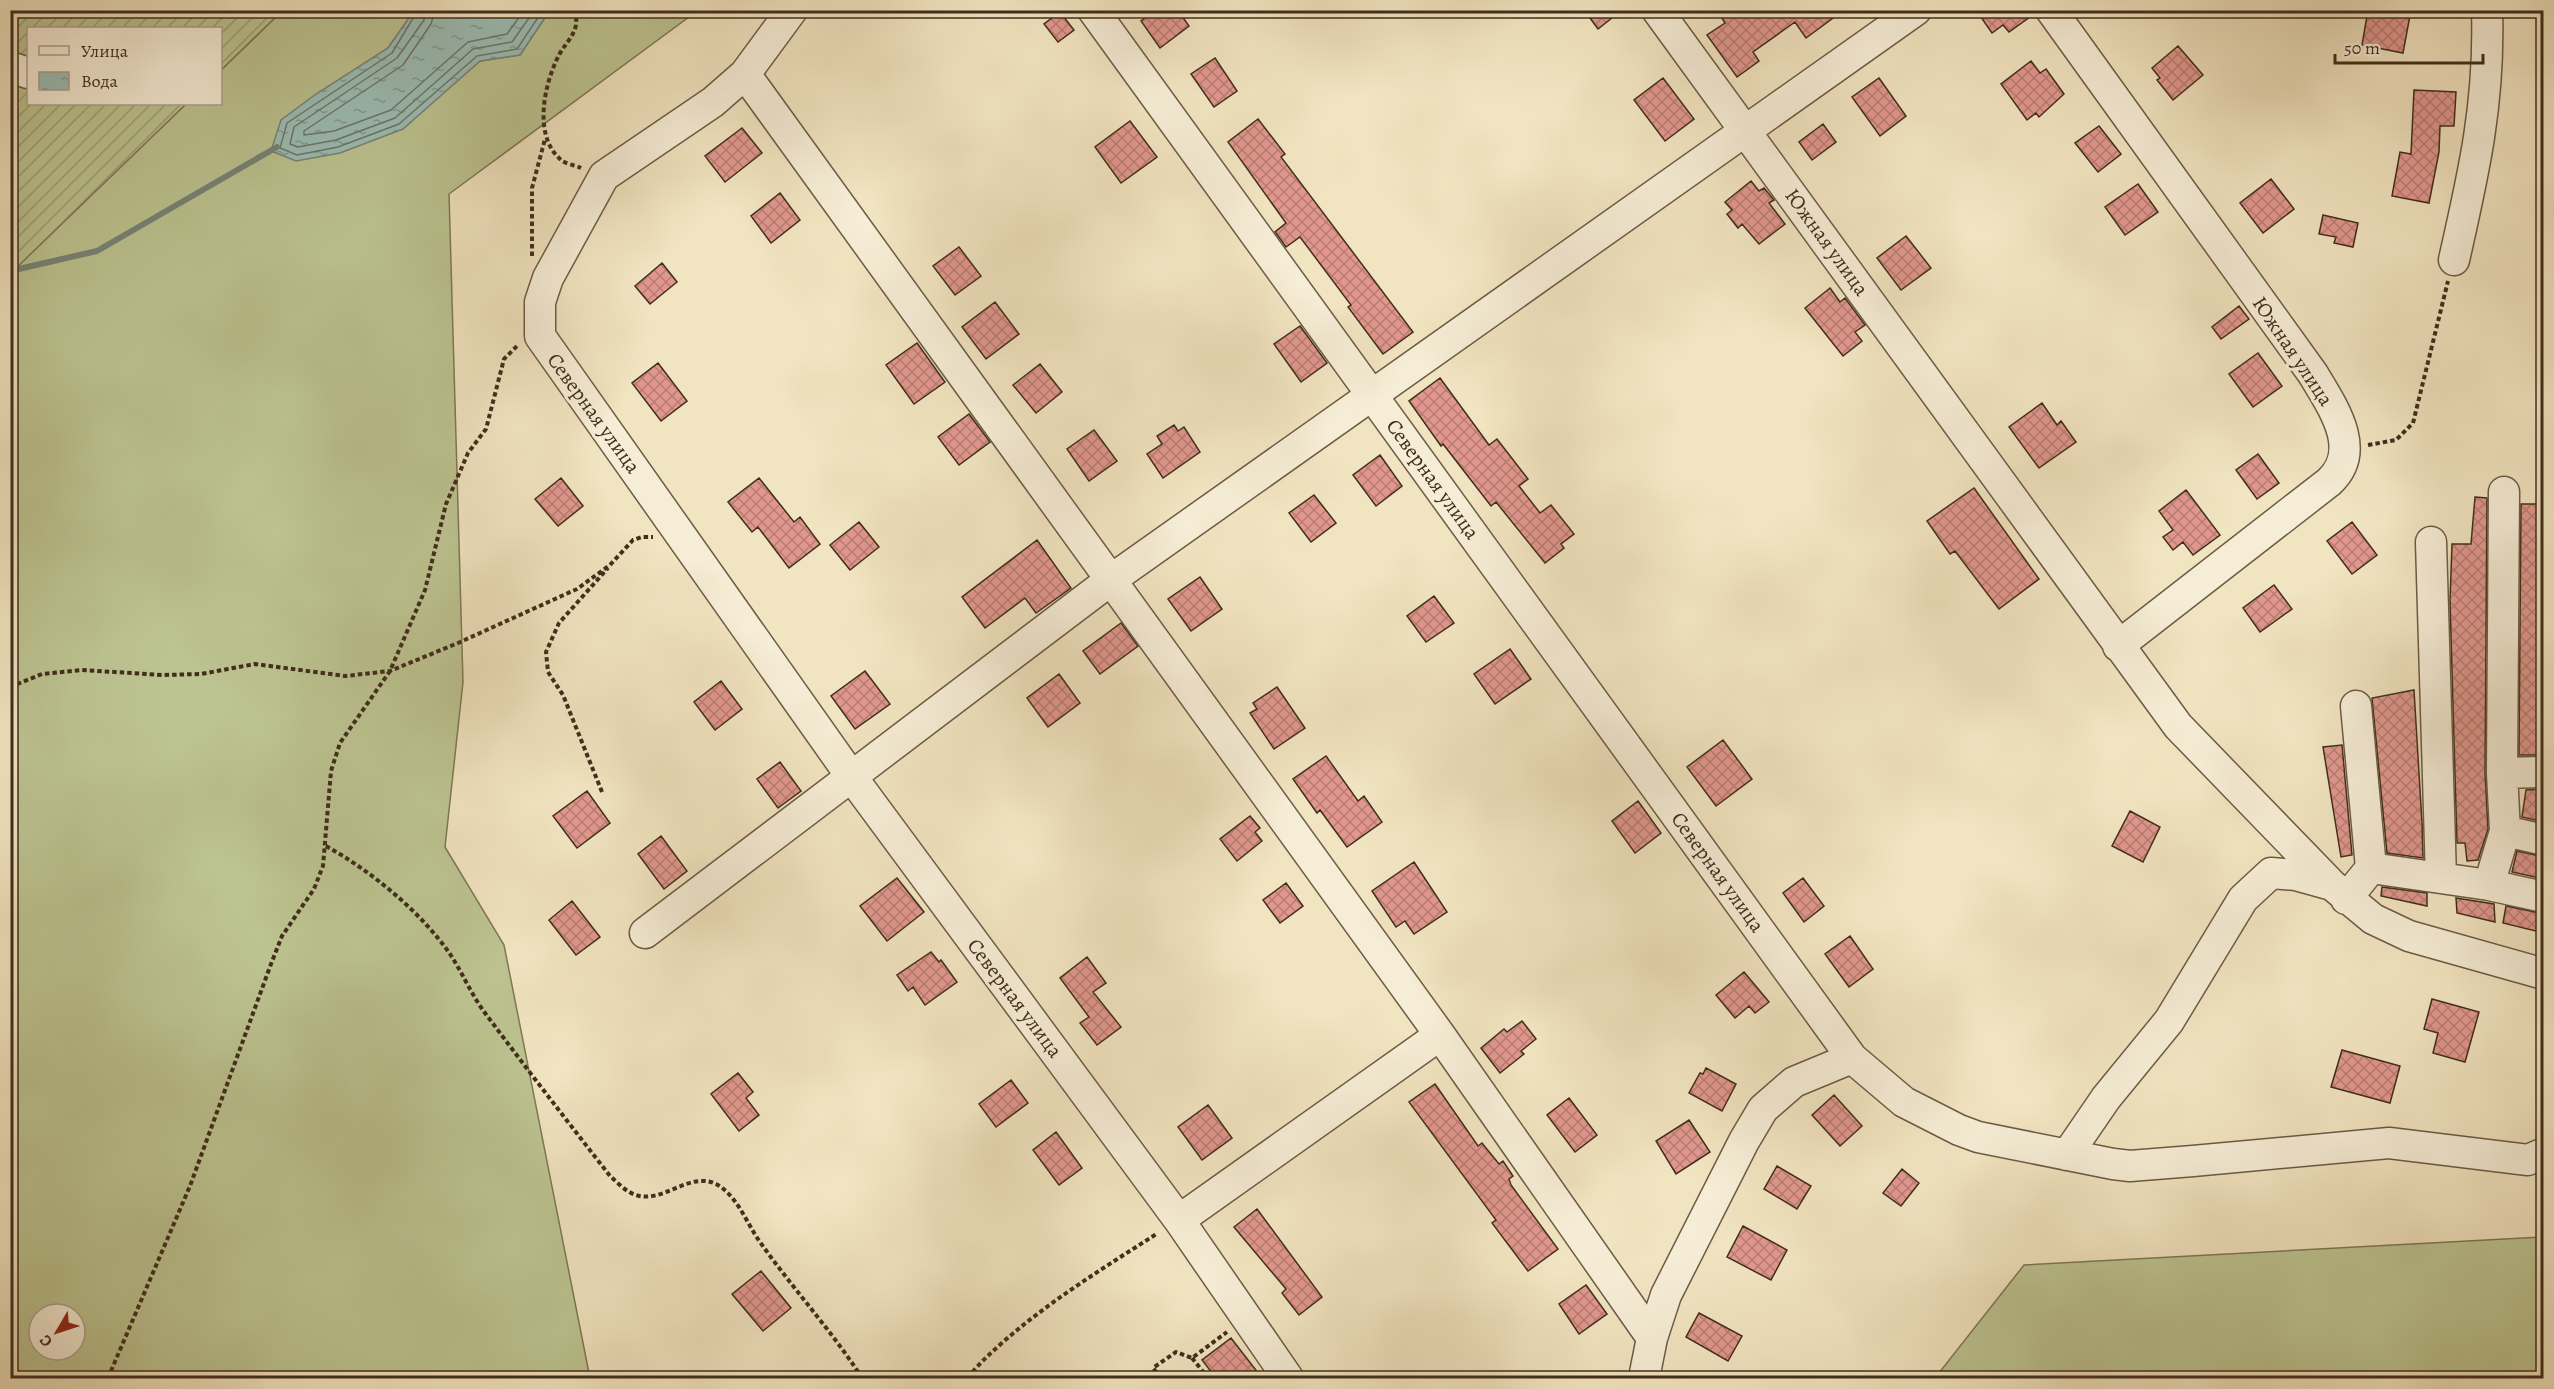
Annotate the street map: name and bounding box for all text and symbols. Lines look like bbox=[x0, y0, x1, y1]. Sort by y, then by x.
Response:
legend bbox=[27, 27, 222, 105]
scale bar bbox=[2335, 27, 2484, 65]
text: 50 m bbox=[2344, 36, 2380, 60]
text: Улица bbox=[81, 39, 129, 63]
text: Вода bbox=[81, 69, 119, 93]
street label: Южная улица bbox=[1778, 183, 1876, 302]
street label: Южная улица bbox=[2246, 291, 2340, 412]
street label: Северная улица bbox=[541, 347, 647, 479]
street label: Северная улица bbox=[1380, 413, 1486, 545]
street label: Северная улица bbox=[1665, 806, 1771, 938]
street label: Северная улица bbox=[961, 933, 1069, 1064]
north arrow bbox=[27, 1302, 87, 1362]
text: С bbox=[34, 1330, 58, 1352]

